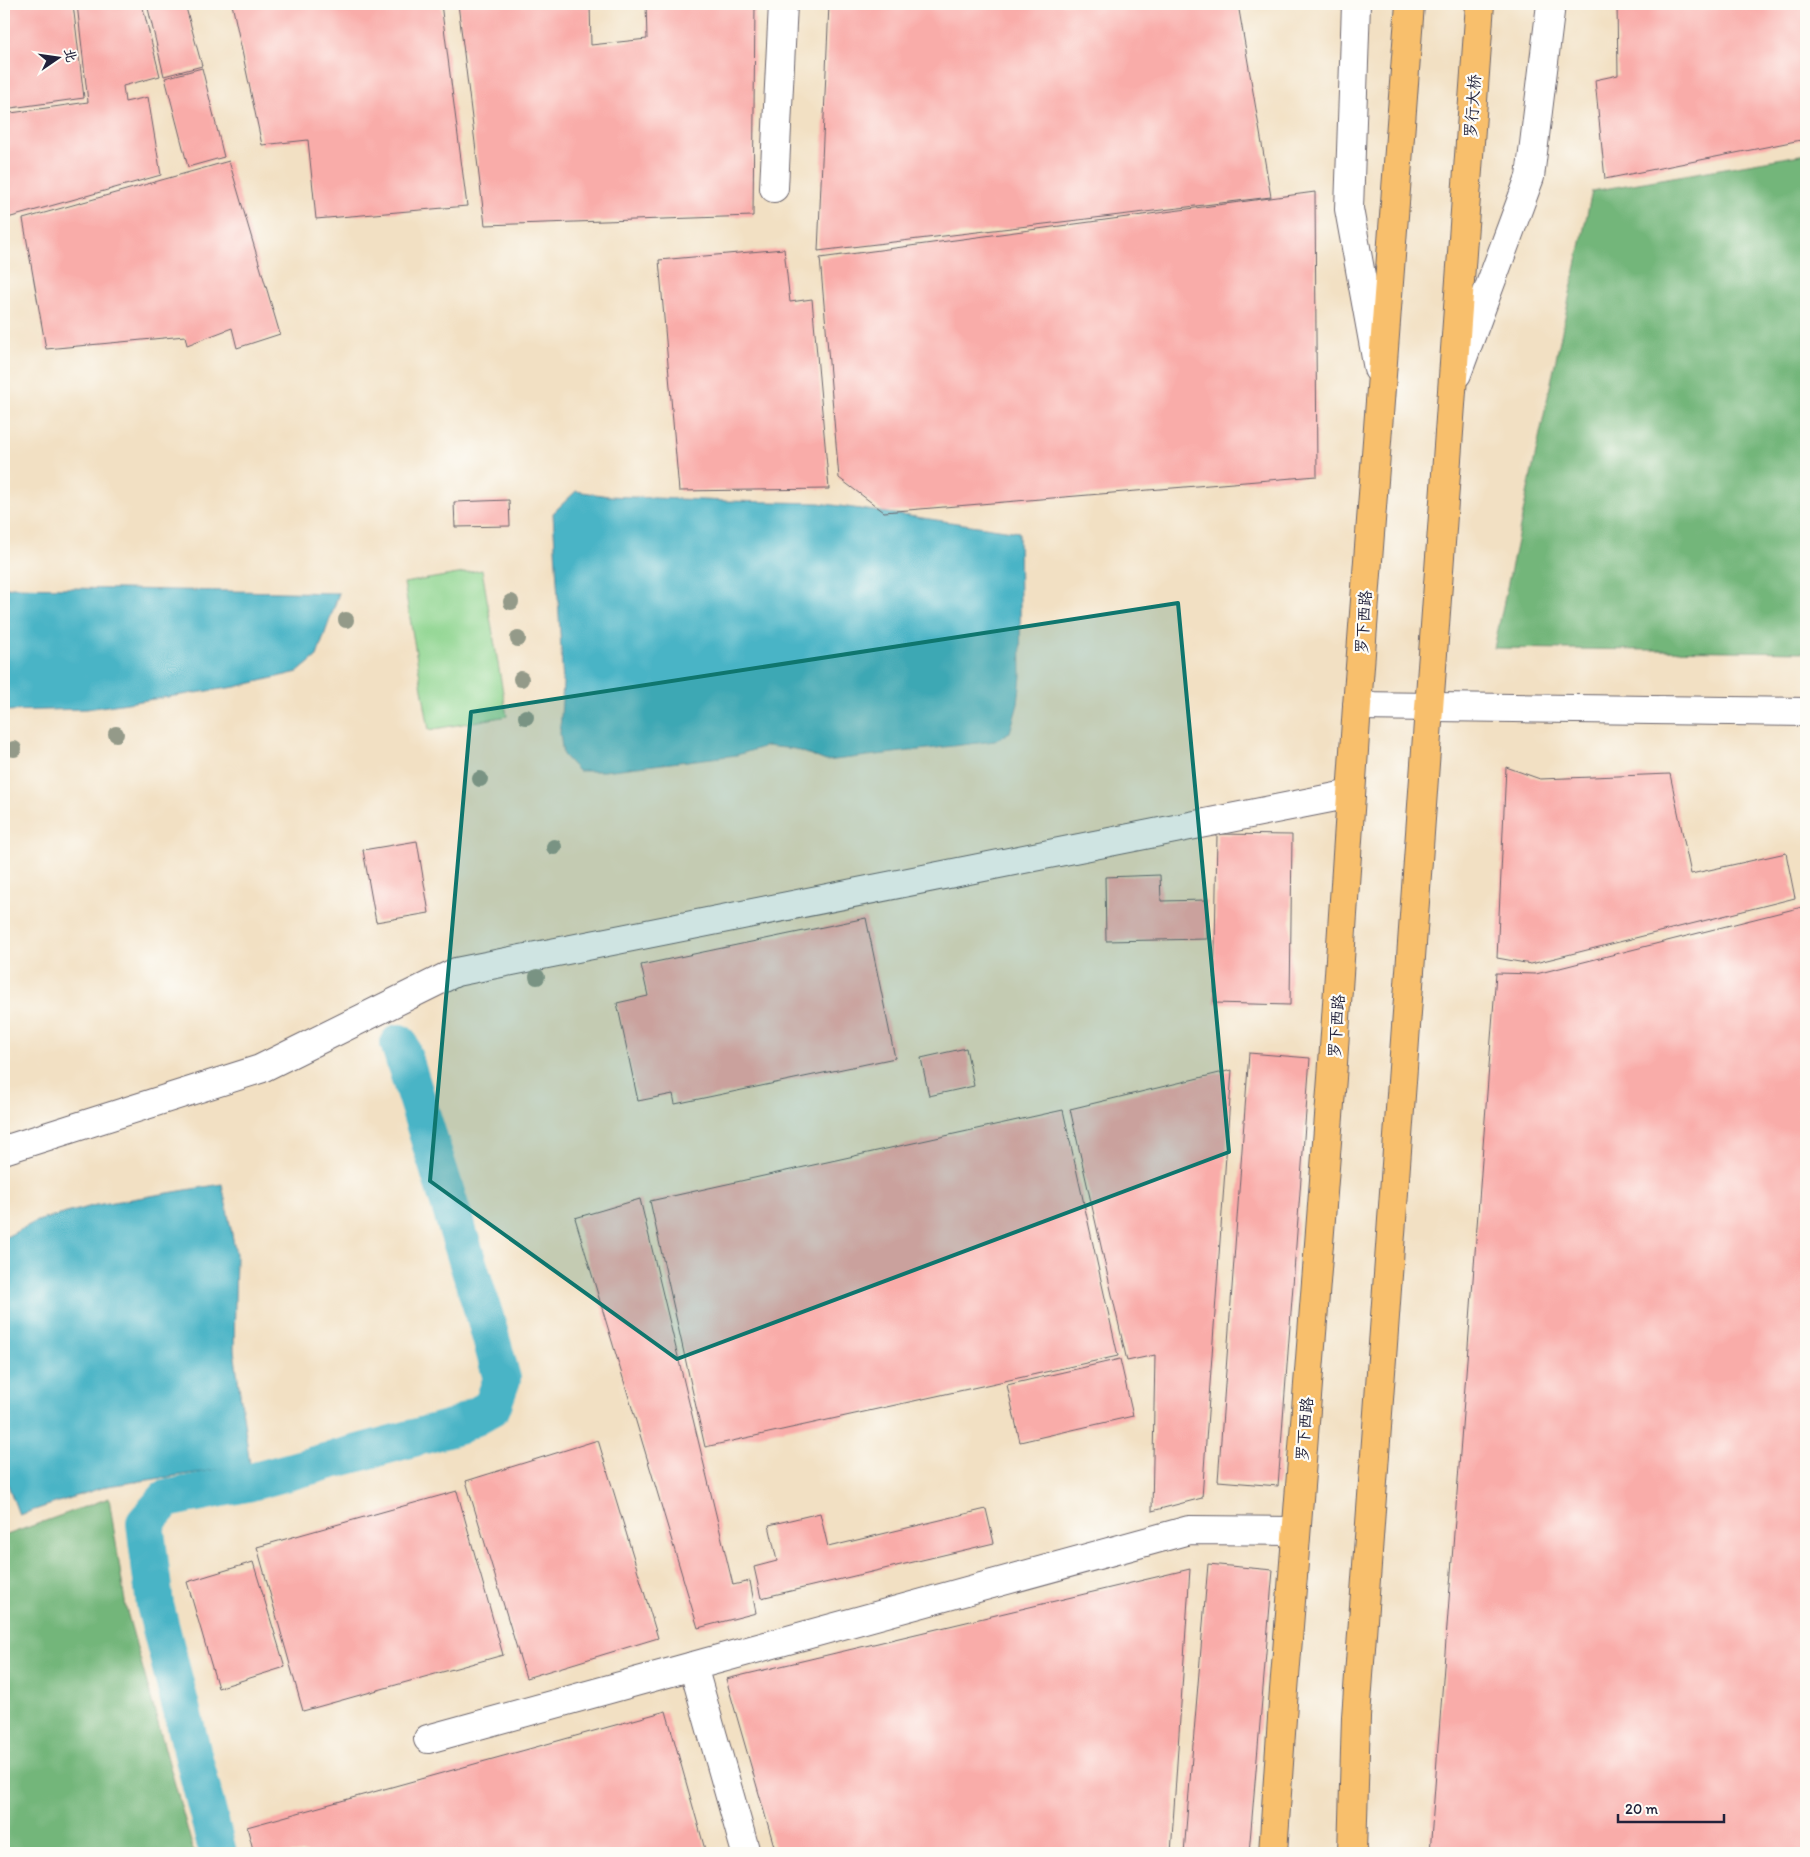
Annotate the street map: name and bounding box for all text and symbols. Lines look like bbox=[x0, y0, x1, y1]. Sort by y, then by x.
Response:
north arrow bbox=[32, 32, 82, 82]
text: 北 bbox=[60, 46, 80, 64]
street label: 罗行大桥 bbox=[1461, 73, 1484, 139]
street label: 罗下西路 bbox=[1352, 589, 1375, 655]
street label: 罗下西路 bbox=[1325, 993, 1348, 1059]
street label: 罗下西路 bbox=[1292, 1396, 1317, 1462]
scale bar bbox=[1618, 1792, 1724, 1824]
text: 20 m bbox=[1625, 1800, 1659, 1818]

